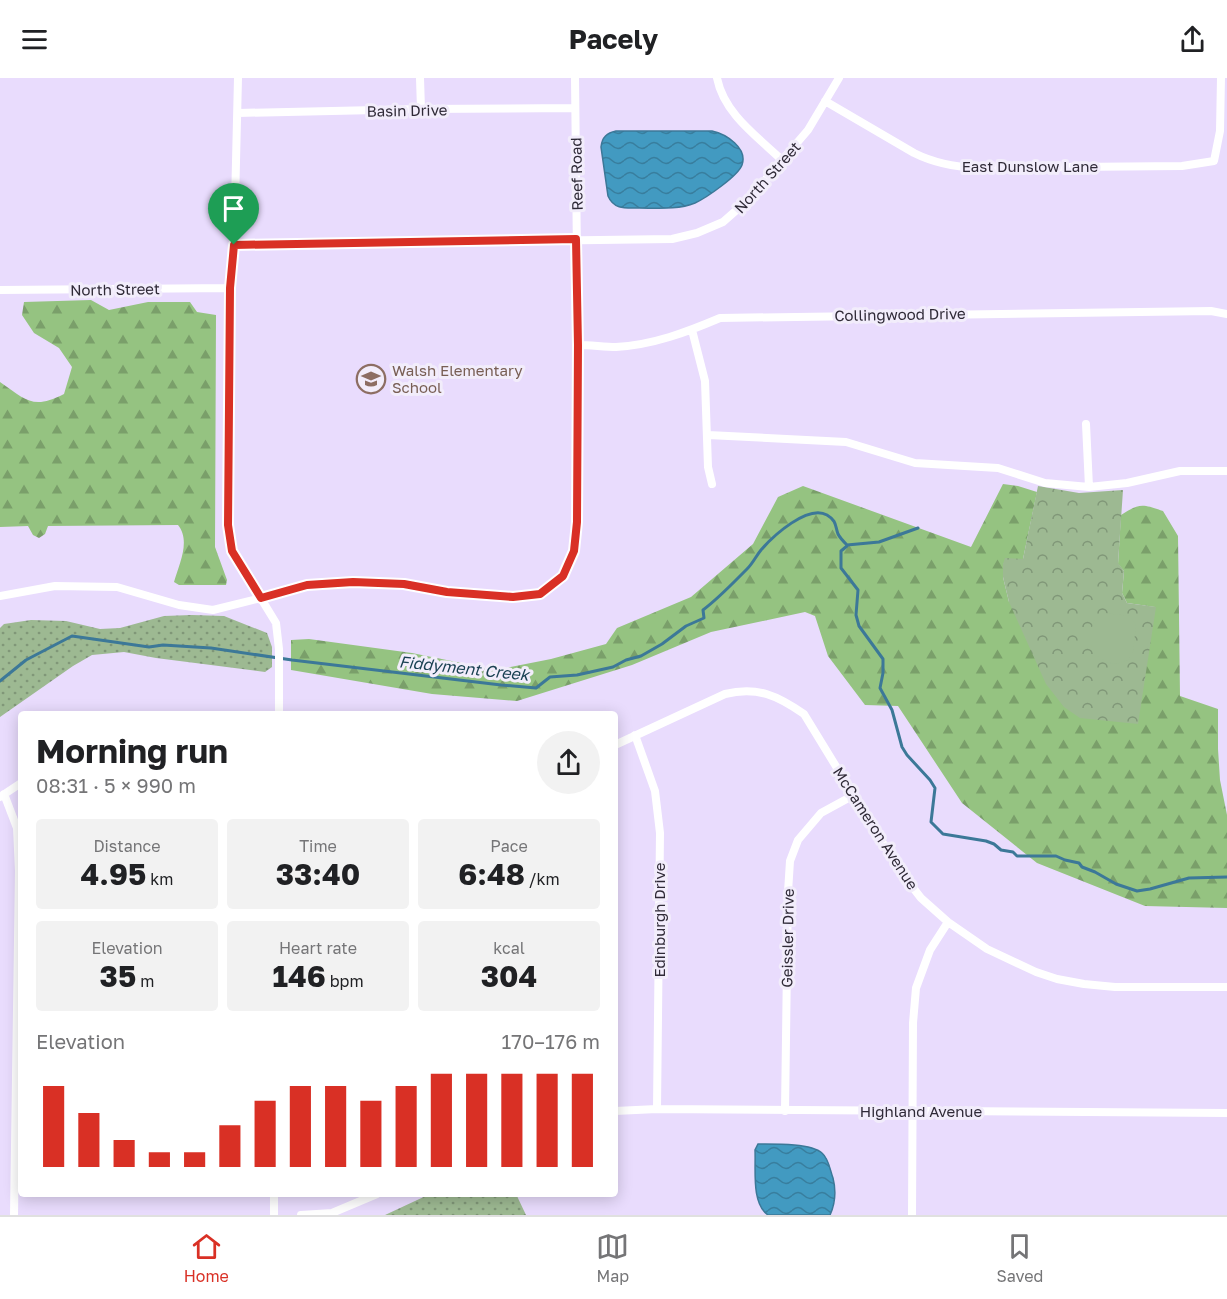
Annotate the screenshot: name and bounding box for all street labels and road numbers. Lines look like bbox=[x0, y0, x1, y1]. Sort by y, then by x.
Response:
street label: Basin Drive bbox=[367, 100, 448, 120]
street label: Reef Road bbox=[566, 137, 586, 211]
street label: North Street bbox=[730, 138, 804, 216]
street label: East Dunslow Lane bbox=[962, 157, 1099, 175]
street label: North Street bbox=[70, 279, 160, 299]
street label: Collingwood Drive bbox=[834, 304, 966, 324]
street label: McCameron Avenue bbox=[830, 763, 922, 893]
street label: Edinburgh Drive bbox=[650, 862, 668, 977]
street label: Geissler Drive bbox=[777, 888, 797, 988]
street label: Highland Avenue bbox=[860, 1102, 982, 1120]

